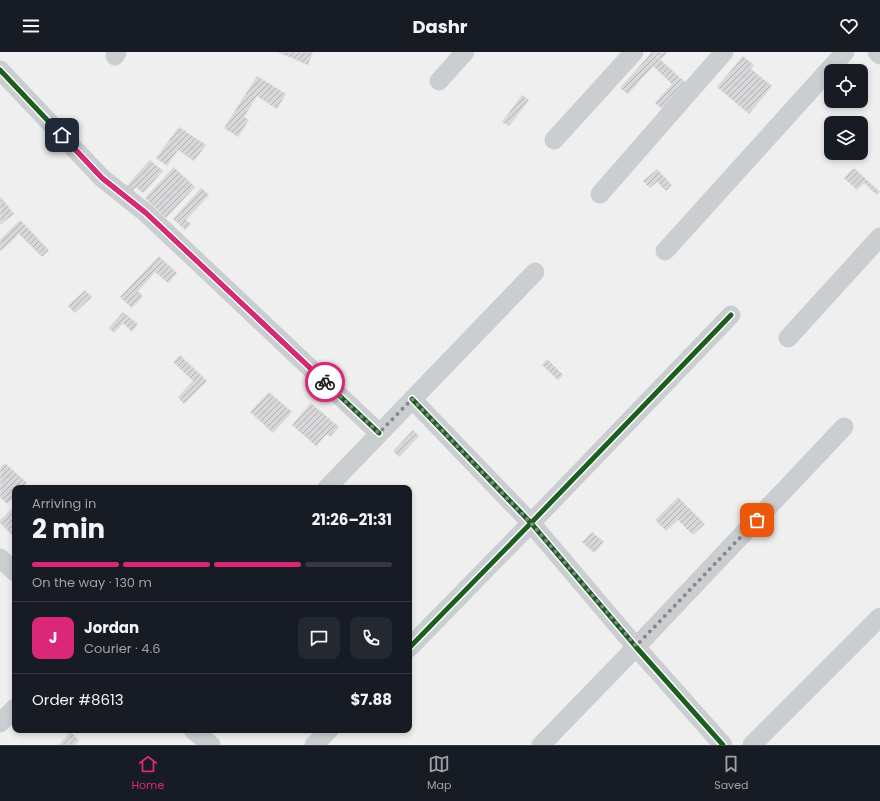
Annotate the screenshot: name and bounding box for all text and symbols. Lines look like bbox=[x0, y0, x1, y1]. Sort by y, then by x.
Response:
text: Dashr bbox=[412, 14, 468, 39]
icon: menu bbox=[20, 15, 42, 37]
icon: heart bbox=[838, 15, 860, 37]
map controls bbox=[824, 64, 868, 160]
button: locate bbox=[824, 64, 868, 108]
button: layers bbox=[824, 116, 868, 160]
pin bbox=[45, 118, 79, 152]
icon: home bbox=[51, 124, 73, 146]
courier bbox=[305, 362, 345, 402]
icon: bike bbox=[314, 371, 336, 393]
text: Arriving in bbox=[32, 494, 96, 513]
pin bbox=[740, 503, 774, 537]
text: 21:26–21:31 bbox=[312, 509, 392, 530]
icon: bag bbox=[746, 509, 768, 531]
text: 2 min bbox=[32, 511, 105, 547]
text: On the way · 130 m bbox=[32, 573, 152, 592]
text: Jordan bbox=[84, 617, 139, 638]
button: chat bbox=[298, 617, 340, 659]
button: phone bbox=[350, 617, 392, 659]
text: J bbox=[49, 627, 57, 648]
text: Courier · 4.6 bbox=[84, 639, 161, 658]
text: Order #8613 bbox=[32, 689, 124, 710]
text: $7.88 bbox=[350, 689, 392, 710]
tab: Home bbox=[131, 753, 164, 794]
tab: Map bbox=[427, 753, 451, 794]
tab: Saved bbox=[714, 753, 749, 794]

